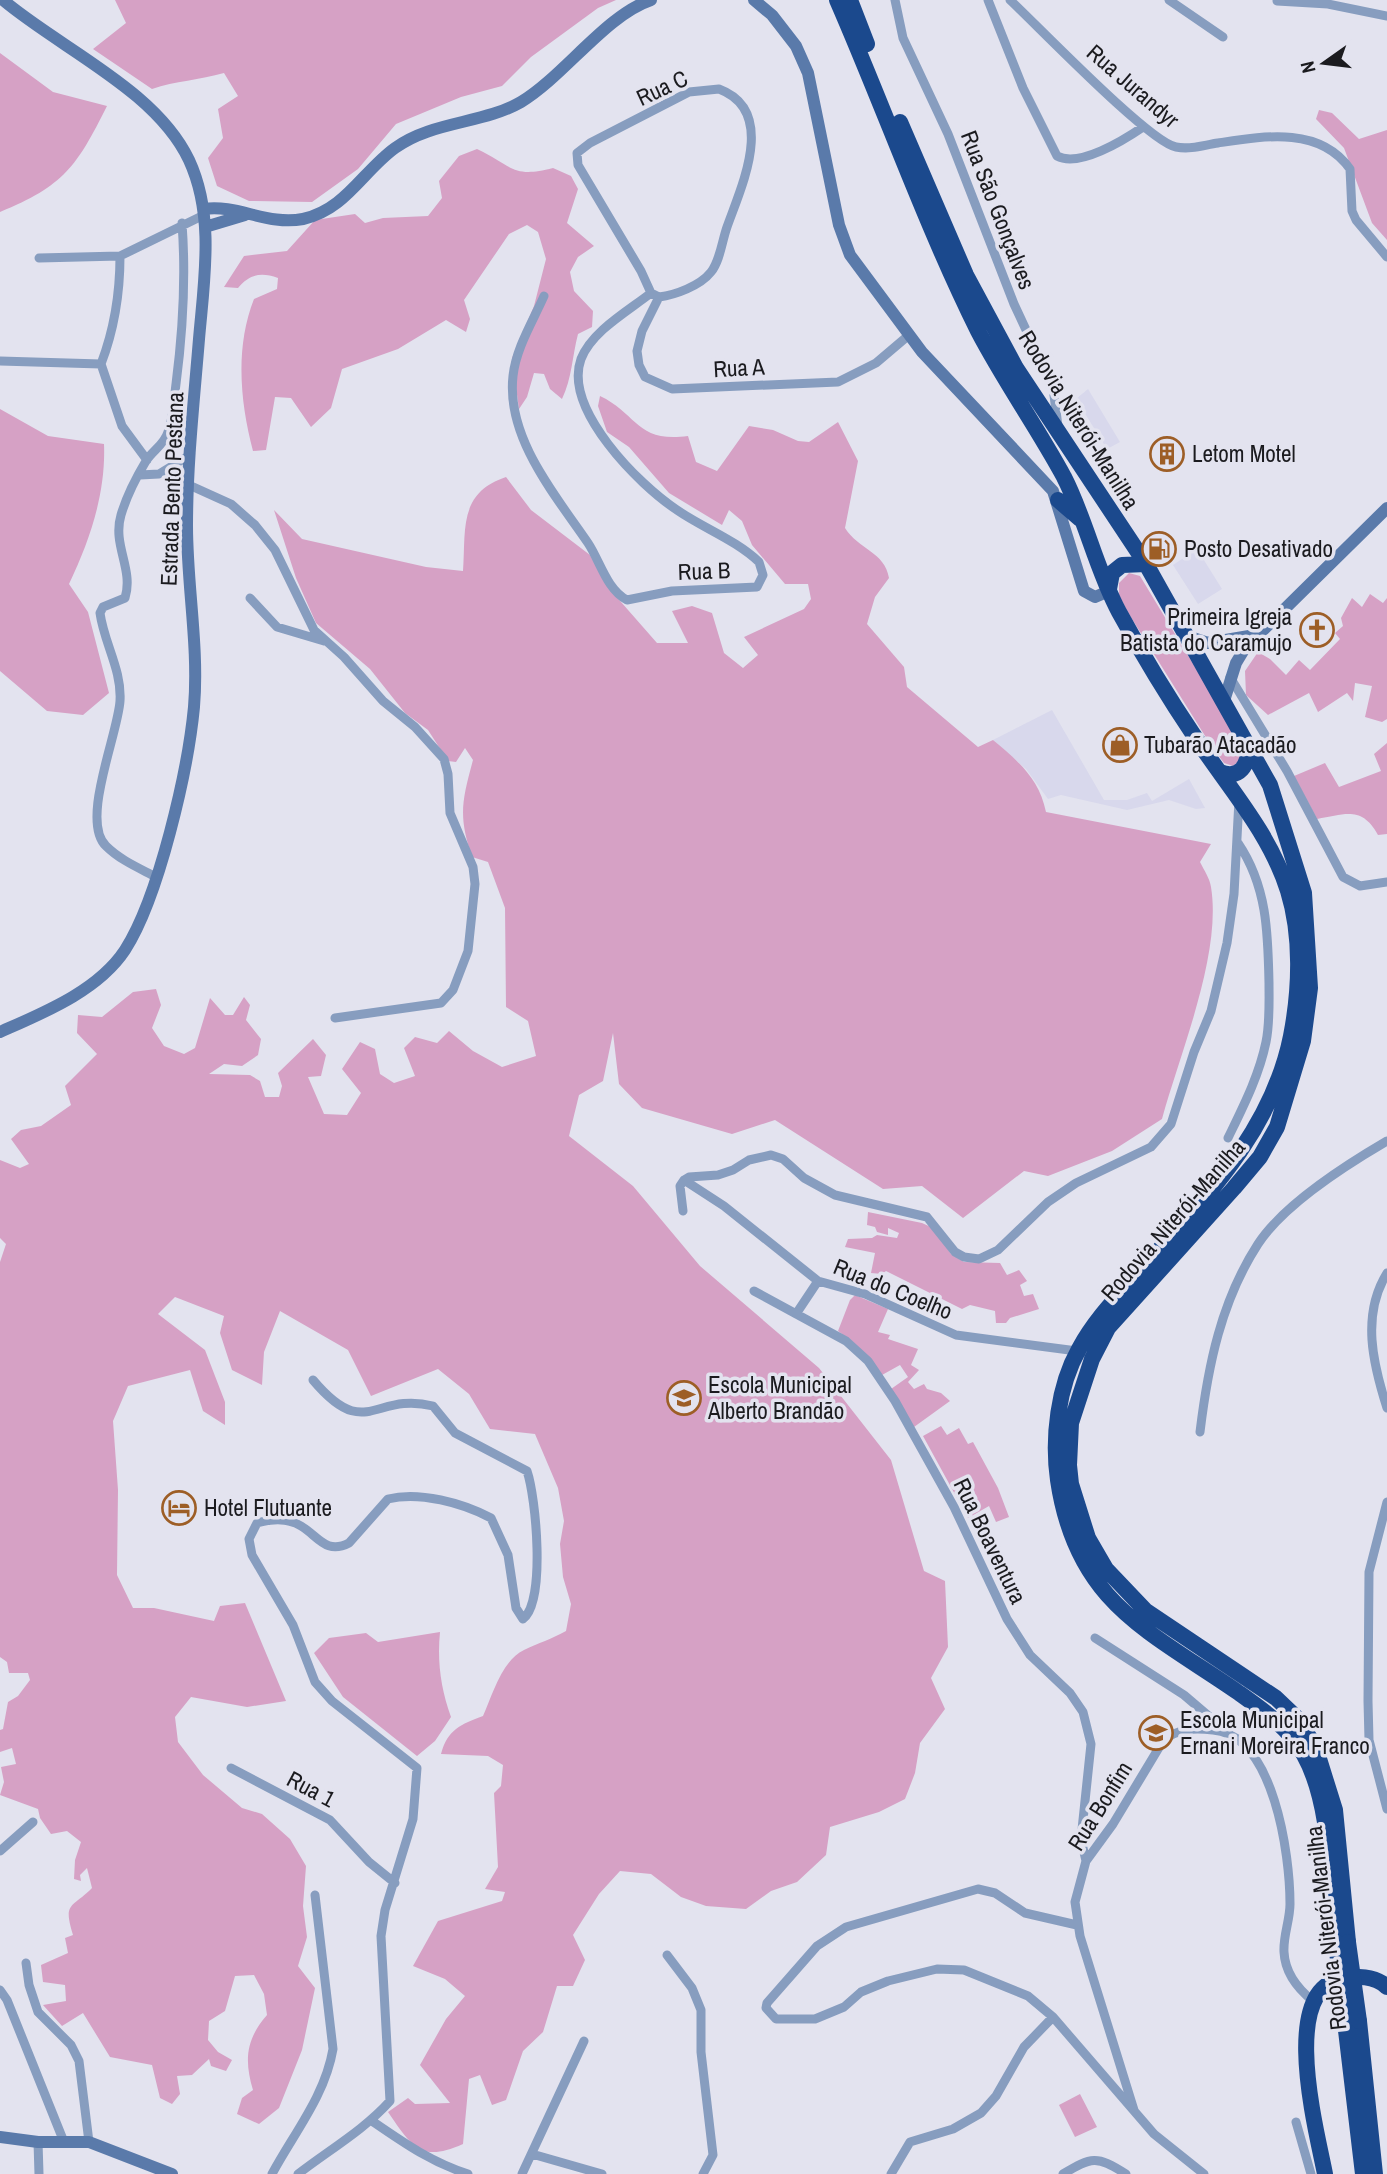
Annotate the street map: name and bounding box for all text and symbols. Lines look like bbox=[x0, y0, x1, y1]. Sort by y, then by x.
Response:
north arrow bbox=[1289, 28, 1359, 98]
street label: Rua Jurandyr bbox=[1080, 37, 1187, 135]
text: N bbox=[1294, 59, 1321, 76]
street label: Rua C bbox=[631, 62, 693, 113]
street label: Rua São Gonçalves bbox=[954, 126, 1043, 294]
street label: Rodovia Niterói-Manilha bbox=[1012, 324, 1147, 515]
street label: Rua A bbox=[713, 351, 766, 384]
street label: Estrada Bento Pestana bbox=[153, 391, 190, 586]
building icon: Letom Motel bbox=[1148, 435, 1186, 473]
place label: Letom Motel bbox=[1192, 438, 1296, 469]
fuel station icon: Posto Desativado bbox=[1140, 530, 1178, 568]
place label: Posto Desativado bbox=[1184, 533, 1333, 564]
street label: Rua B bbox=[677, 554, 731, 587]
place label: Primeira Igreja Batista do Caramujo bbox=[1120, 601, 1293, 658]
church icon: Primeira Igreja Batista do Caramujo bbox=[1298, 611, 1336, 649]
shop icon: Tubarão Atacadão bbox=[1101, 726, 1139, 764]
place label: Tubarão Atacadão bbox=[1144, 729, 1297, 760]
street label: Rodovia Niterói-Manilha bbox=[1094, 1132, 1252, 1307]
street label: Rua do Coelho bbox=[829, 1251, 957, 1326]
place label: Escola Municipal Alberto Brandão bbox=[707, 1369, 852, 1426]
school or university icon: Escola Municipal Alberto Brandão bbox=[665, 1379, 703, 1417]
street label: Rua Boaventura bbox=[947, 1473, 1034, 1609]
hotel icon: Hotel Flutuante bbox=[160, 1489, 198, 1527]
place label: Hotel Flutuante bbox=[204, 1492, 332, 1523]
place label: Escola Municipal Ernani Moreira Franco bbox=[1180, 1704, 1370, 1761]
school or university icon: Escola Municipal Ernani Moreira Franco bbox=[1137, 1714, 1175, 1752]
street label: Rua Bonfim bbox=[1060, 1755, 1139, 1856]
street label: Rua 1 bbox=[282, 1763, 341, 1814]
street label: Rodovia Niterói-Manilha bbox=[1298, 1824, 1353, 2032]

